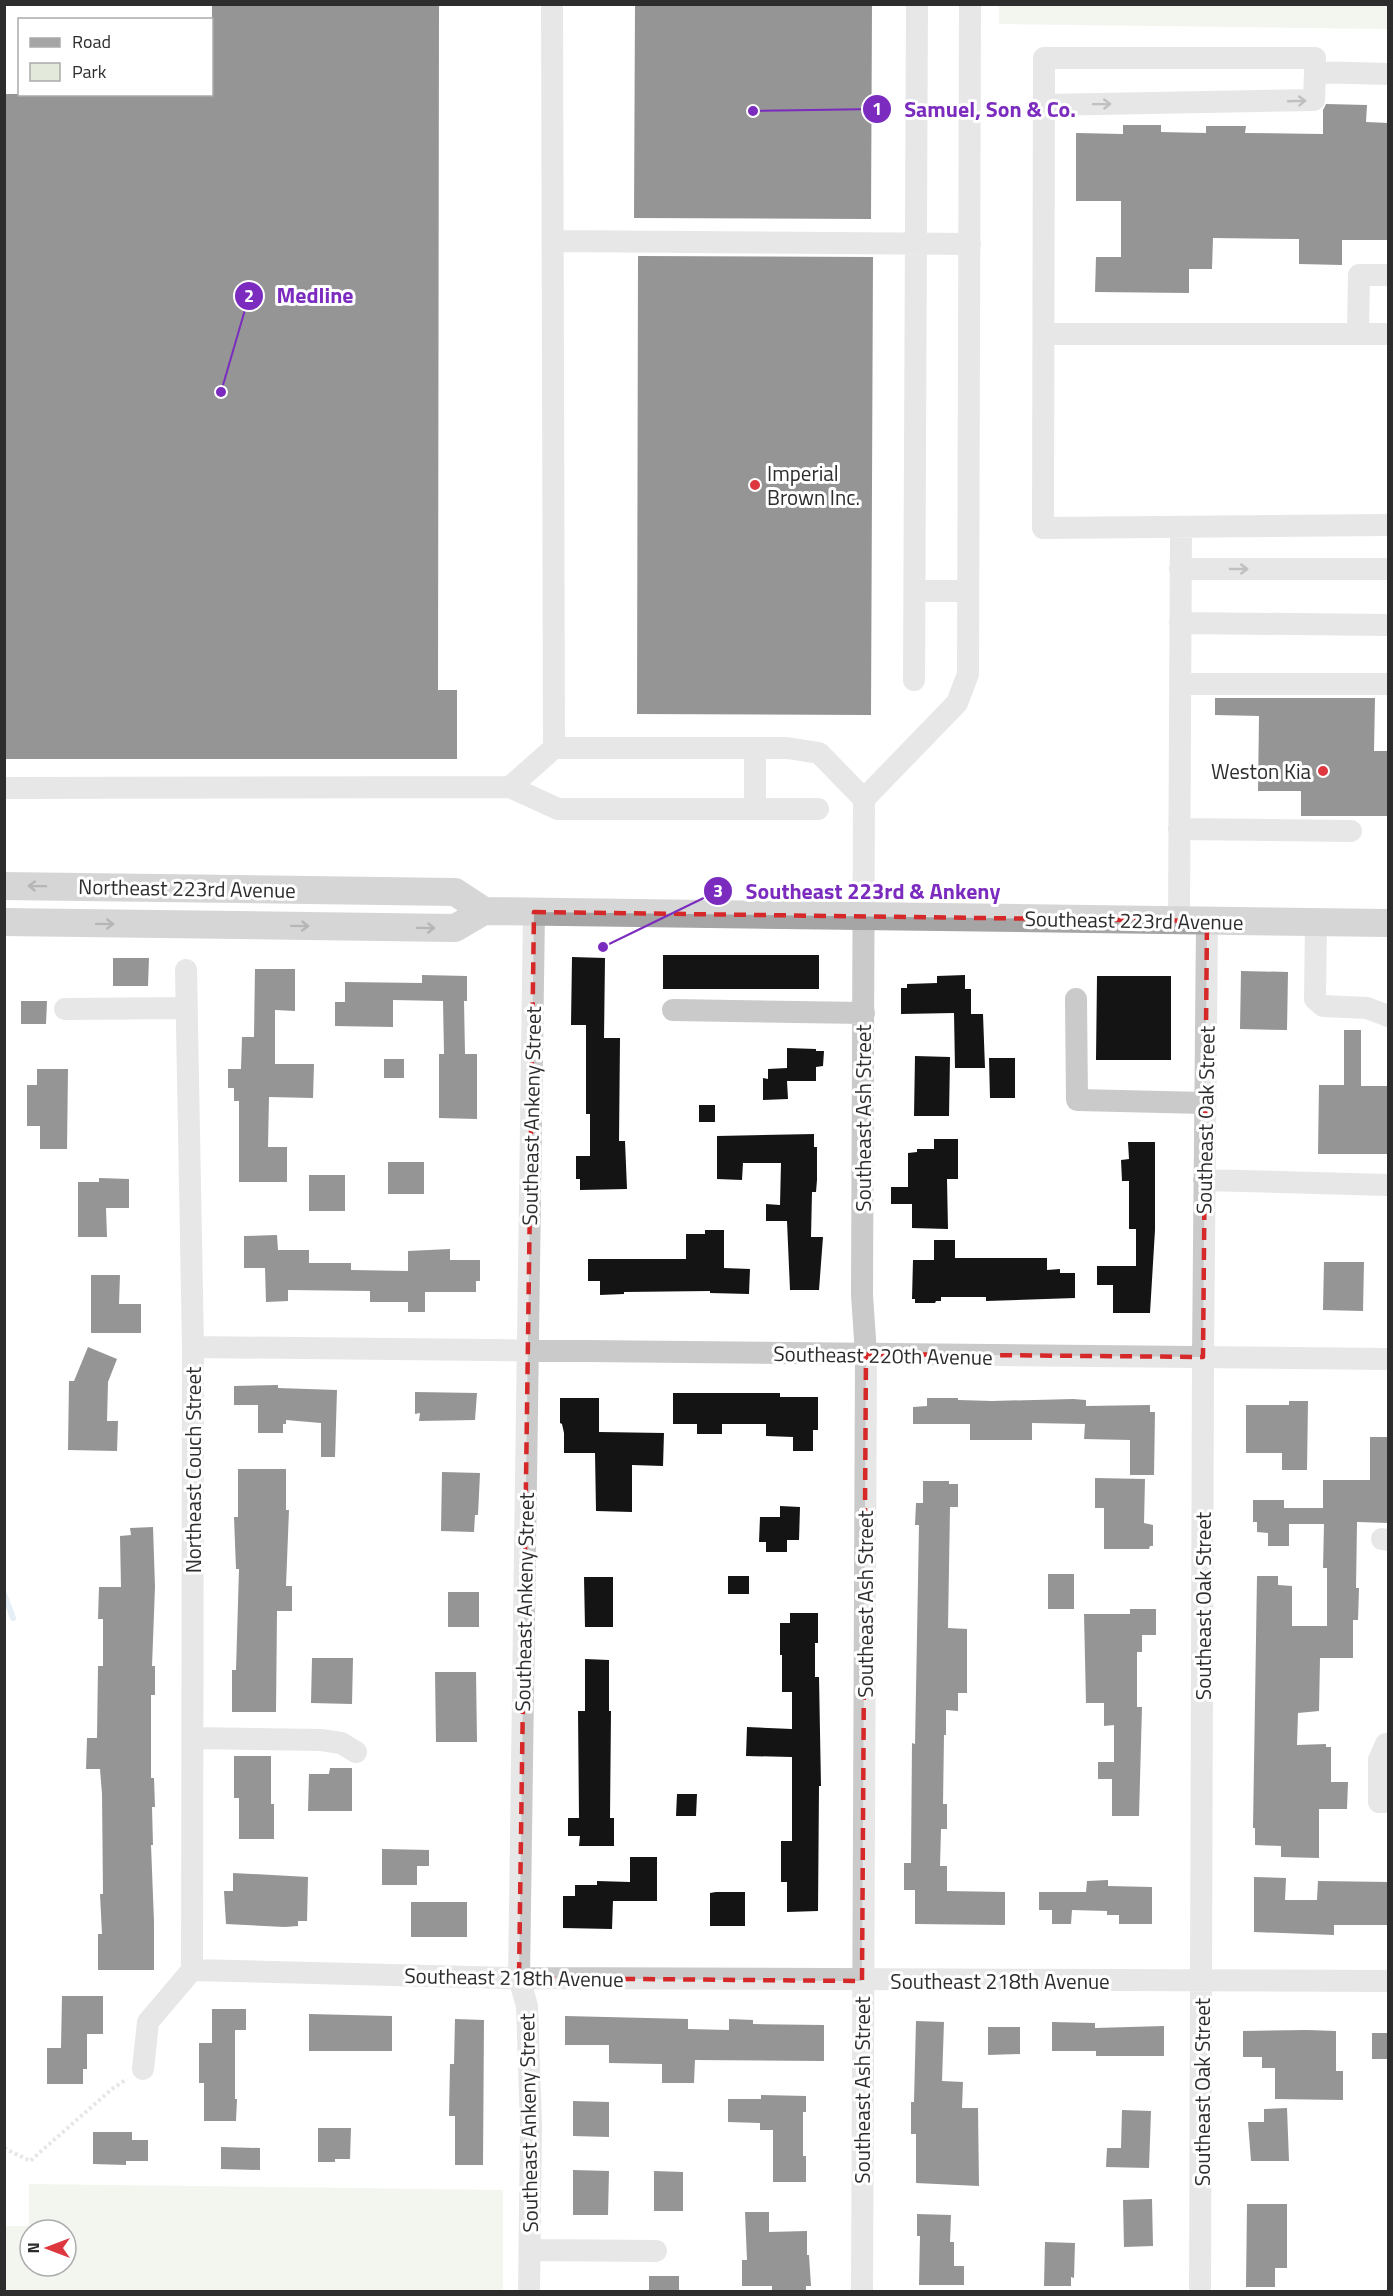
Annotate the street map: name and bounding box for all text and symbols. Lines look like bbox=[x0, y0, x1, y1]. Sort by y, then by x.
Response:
legend bbox=[18, 18, 213, 96]
text: Road bbox=[72, 28, 111, 55]
text: Park bbox=[72, 58, 107, 85]
callout: Samuel, Son & Co. bbox=[862, 89, 1088, 129]
text: Samuel, Son & Co. bbox=[904, 92, 1076, 126]
text: 1 bbox=[872, 95, 882, 122]
one-way arrow bbox=[1287, 95, 1307, 107]
one-way arrow bbox=[1092, 98, 1112, 110]
callout: Medline bbox=[234, 276, 365, 316]
text: Medline bbox=[276, 278, 354, 312]
text: 2 bbox=[244, 282, 254, 309]
place label: Imperial Brown Inc. bbox=[767, 457, 860, 513]
marker: Imperial Brown Inc. bbox=[748, 478, 762, 492]
one-way arrow bbox=[1228, 563, 1248, 575]
place label: Weston Kia bbox=[1211, 755, 1311, 787]
marker: Weston Kia bbox=[1316, 764, 1330, 778]
street label: Northeast 223rd Avenue bbox=[78, 870, 296, 906]
callout: Southeast 223rd & Ankeny bbox=[703, 871, 1012, 911]
text: Southeast 223rd & Ankeny bbox=[746, 874, 1000, 908]
text: 3 bbox=[713, 877, 723, 904]
one-way arrow bbox=[28, 880, 48, 892]
street label: Southeast 223rd Avenue bbox=[1024, 902, 1244, 938]
one-way arrow bbox=[94, 918, 114, 930]
one-way arrow bbox=[289, 920, 309, 932]
one-way arrow bbox=[415, 922, 435, 933]
street label: Southeast Ankeny Street bbox=[513, 1005, 549, 1226]
street label: Southeast Ash Street bbox=[847, 1024, 879, 1212]
street label: Southeast Oak Street bbox=[1187, 1025, 1223, 1214]
street label: Southeast 220th Avenue bbox=[773, 1337, 993, 1373]
street label: Northeast Couch Street bbox=[177, 1366, 209, 1573]
street label: Southeast Ankeny Street bbox=[506, 1491, 542, 1712]
street label: Southeast Ash Street bbox=[849, 1510, 881, 1698]
street label: Southeast Oak Street bbox=[1187, 1511, 1219, 1700]
street label: Southeast 218th Avenue bbox=[404, 1959, 624, 1995]
street label: Southeast 218th Avenue bbox=[890, 1965, 1110, 1997]
street label: Southeast Ash Street bbox=[846, 1996, 878, 2184]
street label: Southeast Oak Street bbox=[1186, 1997, 1218, 2186]
street label: Southeast Ankeny Street bbox=[510, 2012, 546, 2233]
north arrow bbox=[18, 2218, 78, 2278]
text: N bbox=[21, 2242, 45, 2254]

